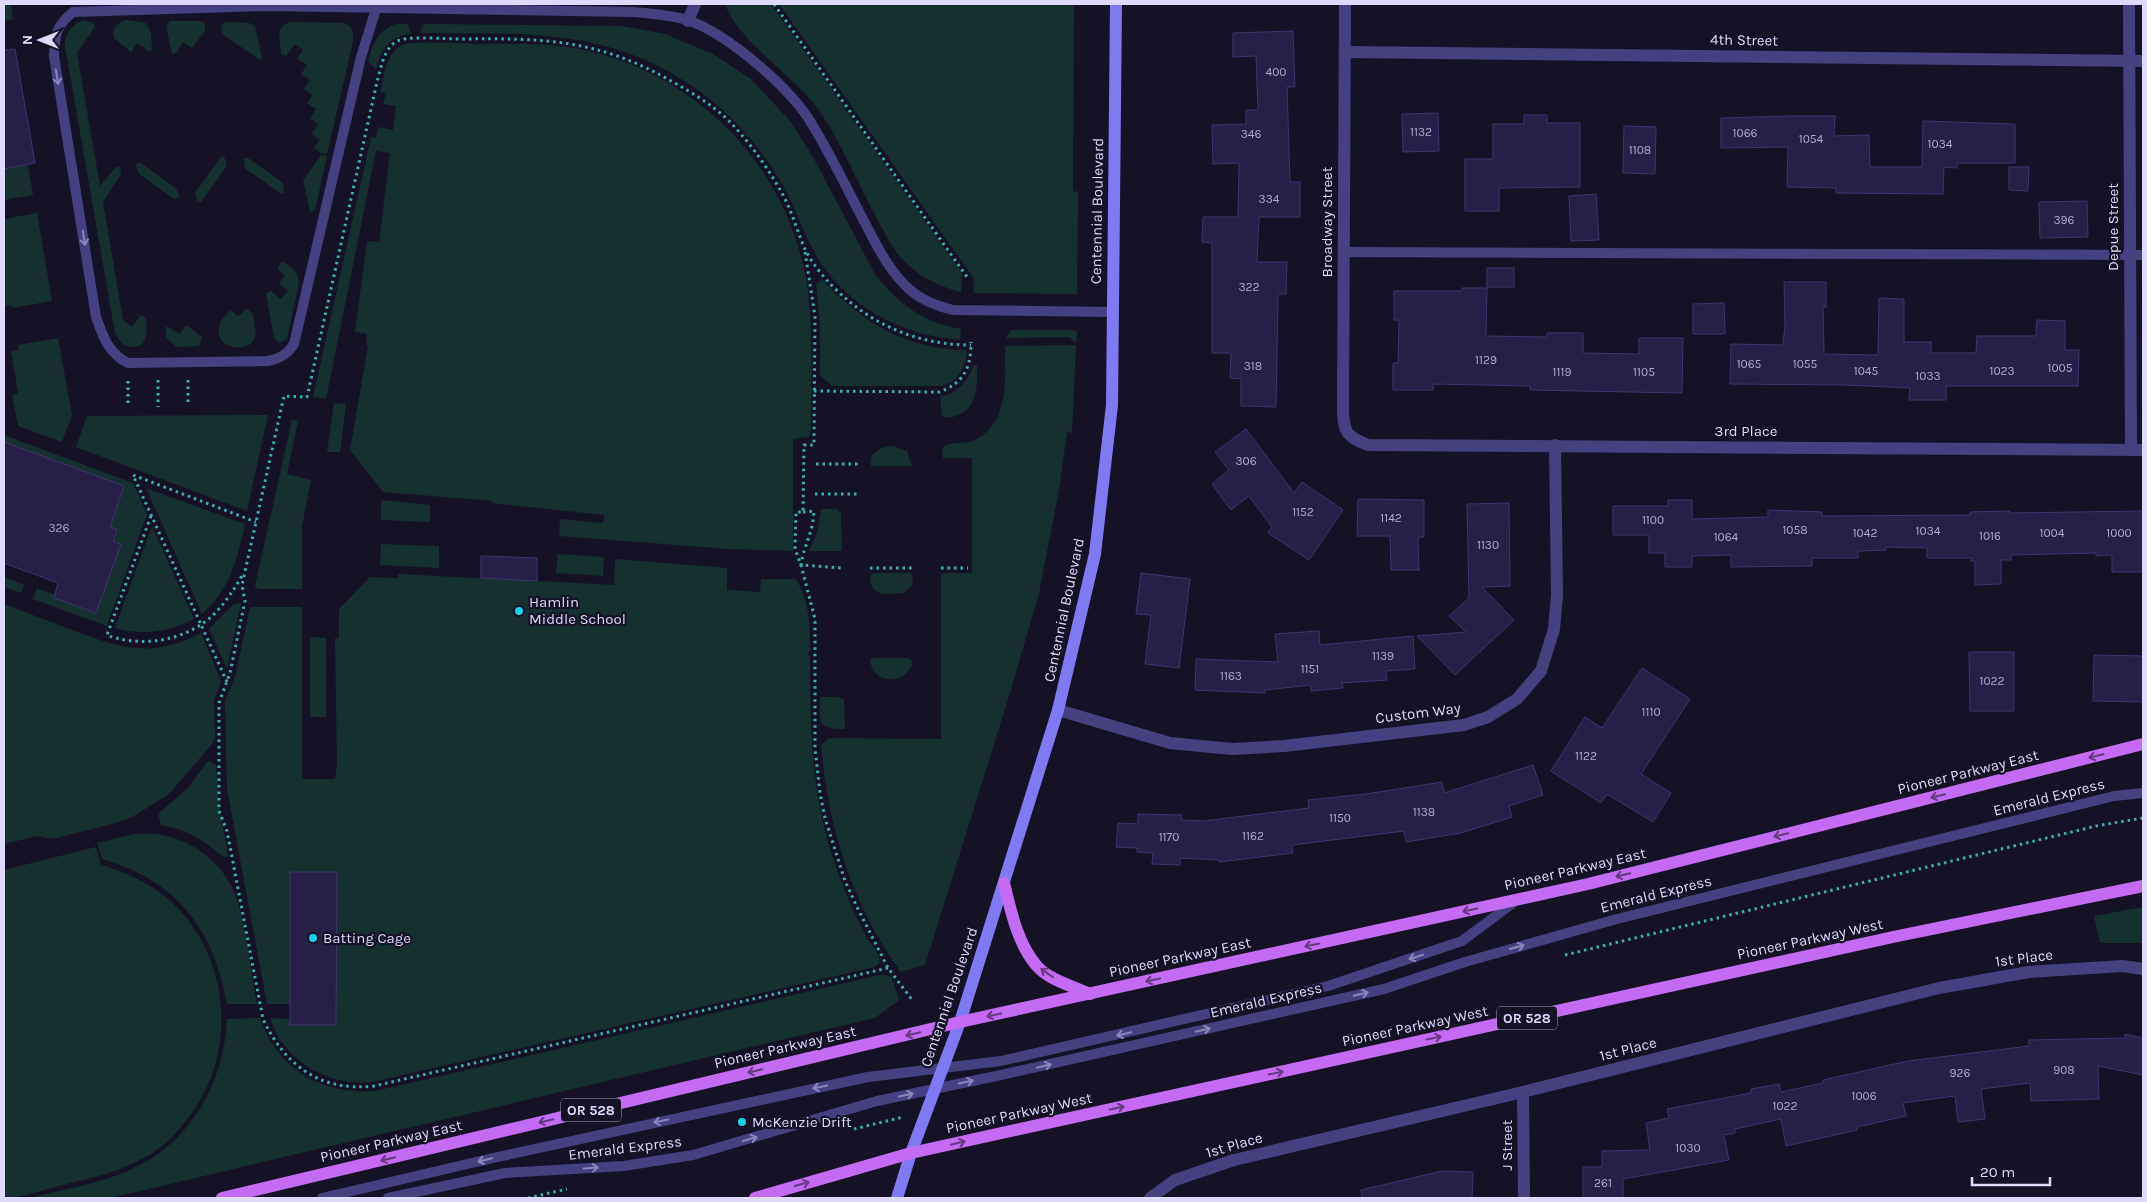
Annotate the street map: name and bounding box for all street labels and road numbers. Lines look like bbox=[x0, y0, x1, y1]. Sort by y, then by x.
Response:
street label: 4th Street bbox=[1710, 30, 1778, 50]
street label: Centennial Boulevard bbox=[1087, 138, 1107, 284]
street label: Broadway Street bbox=[1318, 166, 1336, 277]
street label: Depue Street bbox=[2104, 183, 2122, 271]
street label: 3rd Place bbox=[1715, 422, 1777, 440]
street label: Centennial Boulevard bbox=[1040, 536, 1088, 684]
street label: Custom Way bbox=[1374, 699, 1462, 727]
street label: Pioneer Parkway East bbox=[1896, 746, 2041, 798]
street label: Emerald Express bbox=[1991, 774, 2107, 820]
street label: Pioneer Parkway East bbox=[1502, 844, 1648, 894]
street label: Emerald Express bbox=[1598, 871, 1714, 917]
street label: Pioneer Parkway West bbox=[1735, 915, 1885, 963]
street label: Centennial Boulevard bbox=[917, 925, 981, 1069]
street label: Pioneer Parkway East bbox=[1107, 933, 1253, 981]
street label: 1st Place bbox=[1994, 946, 2054, 970]
street label: Emerald Express bbox=[1208, 978, 1324, 1022]
street label: Pioneer Parkway West bbox=[1340, 1002, 1490, 1050]
road number: OR 528 bbox=[1497, 1006, 1557, 1030]
street label: Pioneer Parkway East bbox=[712, 1022, 858, 1072]
street label: 1st Place bbox=[1598, 1033, 1658, 1065]
street label: Pioneer Parkway West bbox=[944, 1089, 1094, 1137]
road number: OR 528 bbox=[561, 1098, 621, 1122]
street label: Pioneer Parkway East bbox=[318, 1116, 464, 1166]
street label: J Street bbox=[1498, 1119, 1516, 1170]
street label: 1st Place bbox=[1204, 1128, 1264, 1162]
street label: Emerald Express bbox=[567, 1132, 683, 1164]

